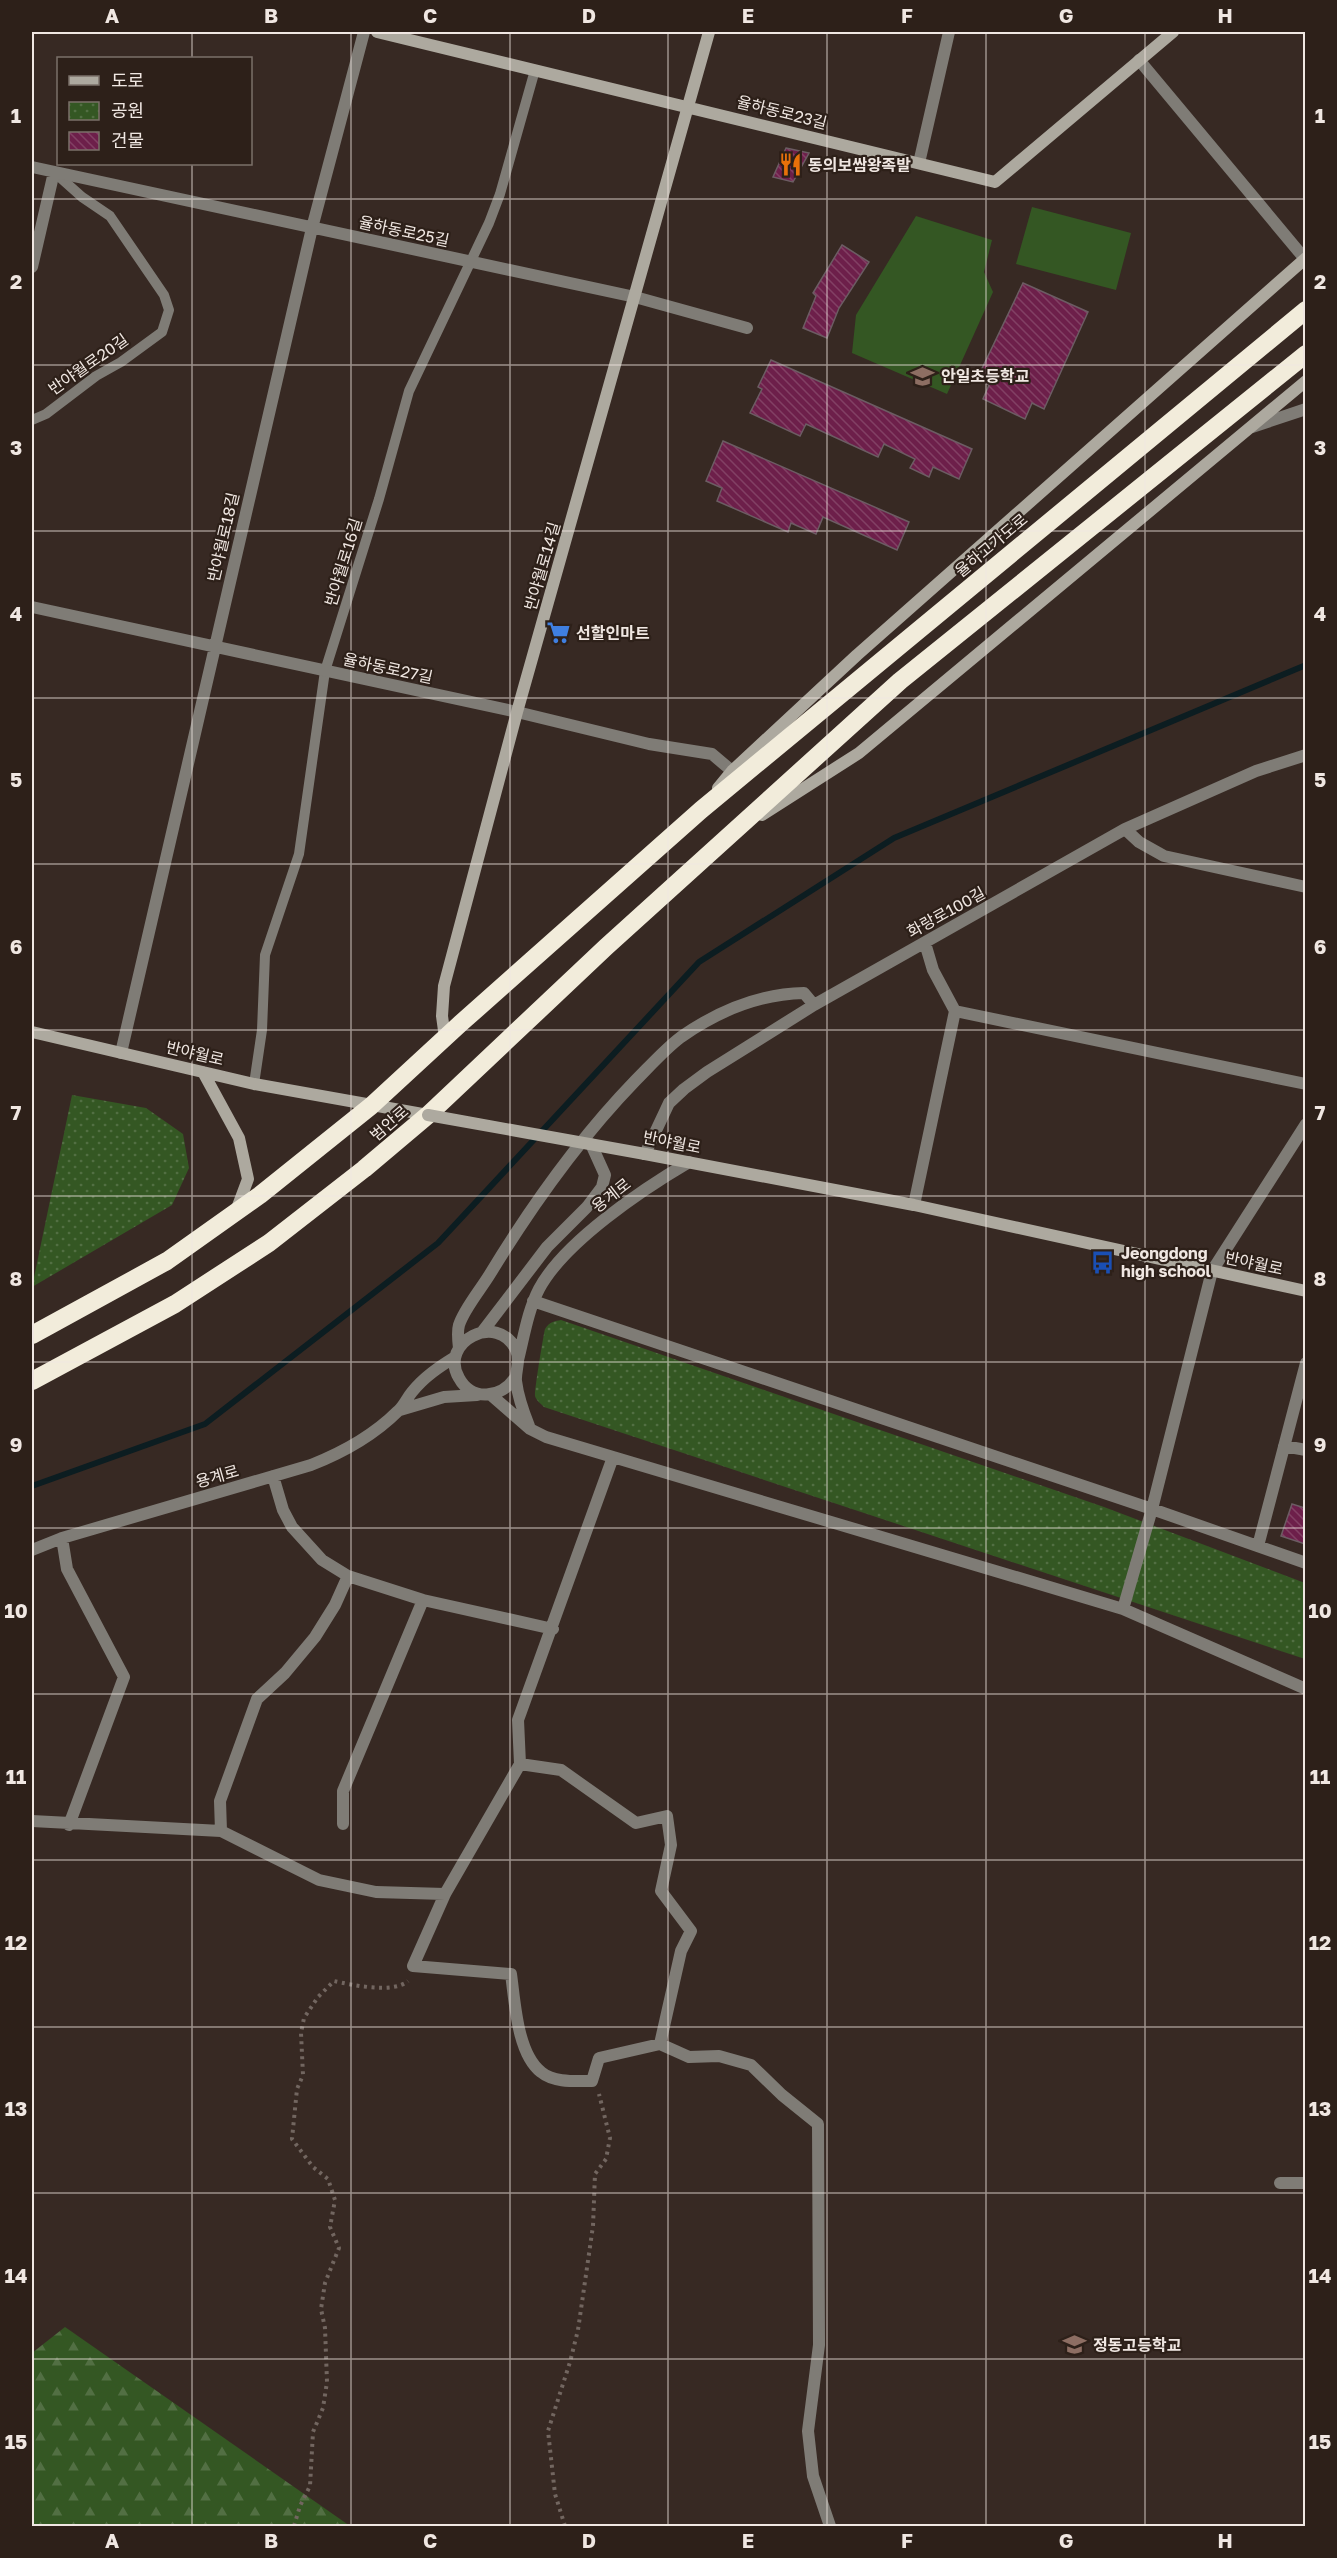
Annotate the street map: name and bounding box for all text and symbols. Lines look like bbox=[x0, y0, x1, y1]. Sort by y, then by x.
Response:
text: A bbox=[105, 3, 119, 27]
text: B bbox=[264, 3, 278, 27]
text: C bbox=[423, 3, 437, 27]
text: D bbox=[582, 3, 596, 27]
text: E bbox=[742, 3, 754, 27]
text: F bbox=[901, 3, 913, 27]
text: G bbox=[1059, 3, 1073, 27]
text: H bbox=[1217, 3, 1233, 27]
legend bbox=[57, 57, 252, 165]
text: 도로 bbox=[111, 69, 144, 91]
street label: 율하동로23길 bbox=[735, 91, 829, 133]
text: 공원 bbox=[111, 99, 144, 121]
text: 1 bbox=[11, 103, 21, 127]
text: 1 bbox=[1315, 103, 1325, 127]
text: 건물 bbox=[111, 129, 144, 151]
restaurant icon: 동의보쌈왕족발 bbox=[777, 152, 803, 178]
place label: 동의보쌈왕족발 bbox=[808, 155, 911, 175]
street label: 율하동로25길 bbox=[357, 212, 451, 250]
text: 2 bbox=[10, 269, 22, 293]
text: 2 bbox=[1314, 269, 1326, 293]
street label: 반야월로20길 bbox=[44, 329, 132, 399]
school or university icon: 안일초등학교 bbox=[910, 363, 936, 389]
place label: 안일초등학교 bbox=[941, 366, 1030, 386]
text: 3 bbox=[10, 435, 22, 459]
text: 3 bbox=[1314, 435, 1326, 459]
street label: 반야월로18길 bbox=[203, 490, 243, 584]
street label: 율하고가도로 bbox=[951, 509, 1031, 581]
street label: 반야월로16길 bbox=[320, 516, 366, 608]
street label: 반야월로14길 bbox=[520, 519, 564, 613]
text: 4 bbox=[10, 601, 22, 625]
text: 4 bbox=[1314, 601, 1326, 625]
supermarket icon: 선할인마트 bbox=[545, 620, 571, 646]
place label: 선할인마트 bbox=[576, 623, 650, 643]
street label: 율하동로27길 bbox=[341, 649, 435, 687]
text: 5 bbox=[10, 767, 22, 791]
text: 5 bbox=[1314, 767, 1326, 791]
street label: 화랑로100길 bbox=[903, 882, 989, 942]
text: 6 bbox=[10, 934, 22, 958]
text: 6 bbox=[1314, 934, 1326, 958]
street label: 반야월로 bbox=[164, 1037, 226, 1069]
text: 7 bbox=[11, 1100, 22, 1124]
text: 7 bbox=[1315, 1100, 1326, 1124]
street label: 범안로 bbox=[366, 1101, 412, 1145]
street label: 반야월로 bbox=[641, 1127, 703, 1157]
street label: 용계로 bbox=[587, 1173, 635, 1216]
place label: Jeongdong high school bbox=[1121, 1243, 1212, 1281]
street label: 반야월로 bbox=[1223, 1247, 1285, 1279]
bus stop icon: Jeongdong high school bbox=[1090, 1249, 1116, 1275]
text: 8 bbox=[10, 1266, 22, 1290]
text: 8 bbox=[1314, 1266, 1326, 1290]
text: 9 bbox=[10, 1432, 22, 1456]
text: 9 bbox=[1314, 1432, 1326, 1456]
street label: 용계로 bbox=[193, 1460, 241, 1492]
text: 10 bbox=[4, 1598, 28, 1622]
text: 10 bbox=[1308, 1598, 1332, 1622]
text: 11 bbox=[6, 1764, 26, 1788]
text: 11 bbox=[1310, 1764, 1330, 1788]
text: 12 bbox=[5, 1930, 27, 1954]
text: 12 bbox=[1309, 1930, 1331, 1954]
text: 13 bbox=[5, 2096, 27, 2120]
text: 13 bbox=[1309, 2096, 1331, 2120]
text: 14 bbox=[5, 2263, 27, 2287]
text: 14 bbox=[1309, 2263, 1331, 2287]
school or university icon: 정동고등학교 bbox=[1062, 2332, 1088, 2358]
place label: 정동고등학교 bbox=[1093, 2335, 1182, 2355]
text: 15 bbox=[5, 2429, 27, 2453]
text: 15 bbox=[1309, 2429, 1331, 2453]
text: A bbox=[105, 2528, 119, 2552]
text: B bbox=[264, 2528, 278, 2552]
text: C bbox=[423, 2528, 437, 2552]
text: D bbox=[582, 2528, 596, 2552]
text: E bbox=[742, 2528, 754, 2552]
text: F bbox=[901, 2528, 913, 2552]
text: G bbox=[1059, 2528, 1073, 2552]
text: H bbox=[1217, 2528, 1233, 2552]

